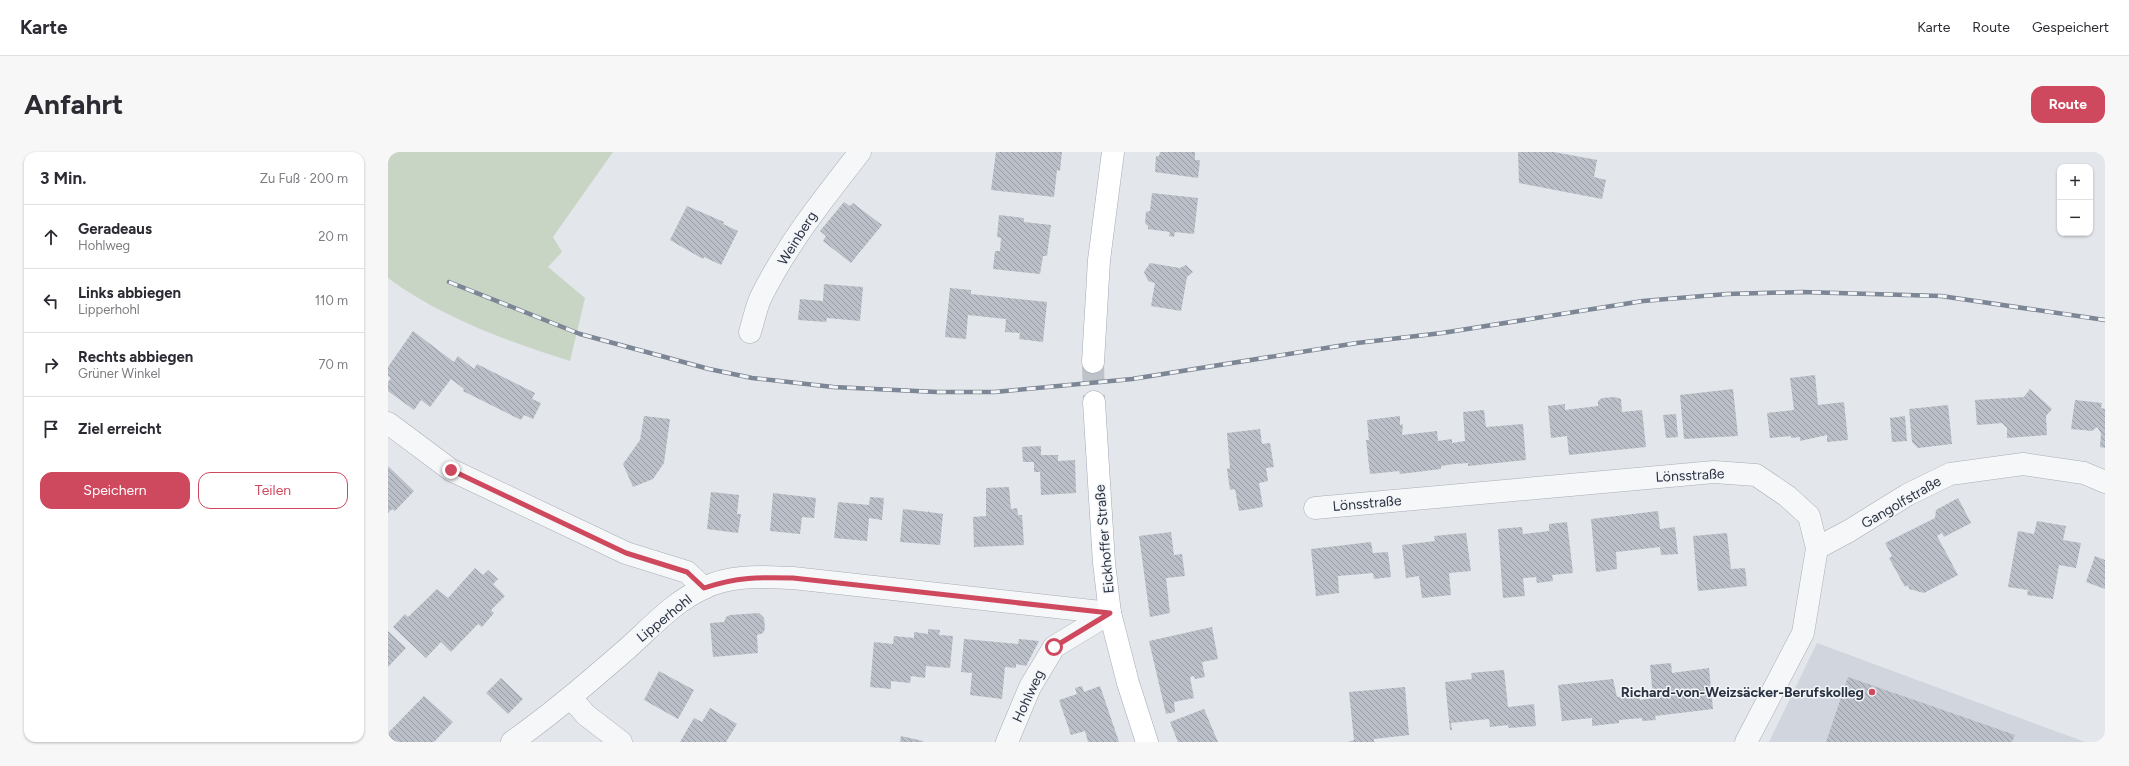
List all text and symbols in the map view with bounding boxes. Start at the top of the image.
text: Karte [20,16,67,39]
text: Karte [1917,19,1950,36]
text: Route [1972,19,2010,36]
text: Gespeichert [2032,19,2109,36]
button: Route [2031,86,2105,123]
text: Anfahrt [24,87,123,121]
map controls [2057,164,2093,236]
button: + [2057,164,2093,200]
text: 3 Min. [40,168,86,188]
text: Zu Fuß · 200 m [260,171,348,186]
button: − [2057,200,2093,236]
street label: Weinberg [774,208,821,268]
text: Geradeaus [78,220,152,238]
icon: ahead [40,226,62,248]
text: 20 m [318,229,348,244]
text: Hohlweg [78,238,130,253]
text: Links abbiegen [78,284,181,302]
icon: left [40,290,62,312]
text: 110 m [315,293,348,308]
text: Lipperhohl [78,302,140,317]
text: Rechts abbiegen [78,348,193,366]
icon: right [40,354,62,376]
text: 70 m [318,357,348,372]
text: Grüner Winkel [78,366,160,381]
icon: arrive [40,418,62,440]
text: Ziel erreicht [78,420,162,438]
route end [442,461,460,479]
street label: Lönsstraße [1655,465,1725,486]
button: Speichern [40,472,190,509]
button: Teilen [198,472,348,509]
street label: Gangolfstraße [1858,473,1945,532]
street label: Eickhoffer Straße [1091,483,1118,594]
street label: Lönsstraße [1332,492,1402,515]
street label: Lipperhohl [633,591,695,646]
route start [1045,638,1063,656]
street label: Hohlweg [1009,667,1048,725]
place label: Richard-von-Weizsäcker-Berufskolleg [1621,684,1864,701]
marker: Richard-von-Weizsäcker-Berufskolleg [1867,687,1877,697]

